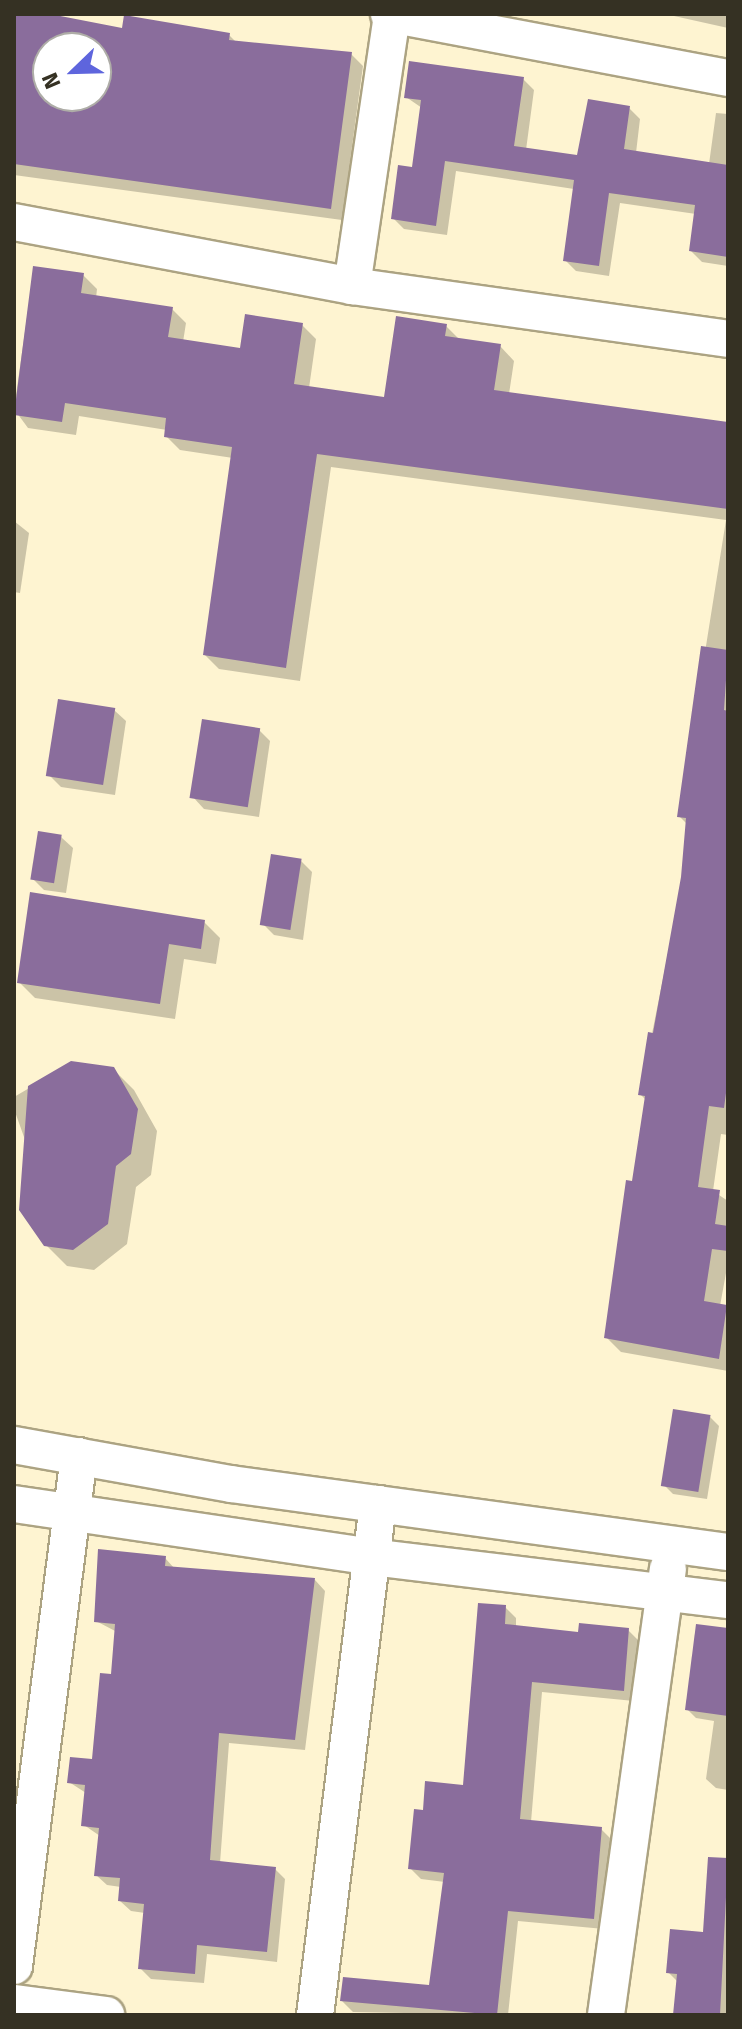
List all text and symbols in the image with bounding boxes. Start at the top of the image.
north arrow [32,32,112,112]
text: N [36,69,67,93]

